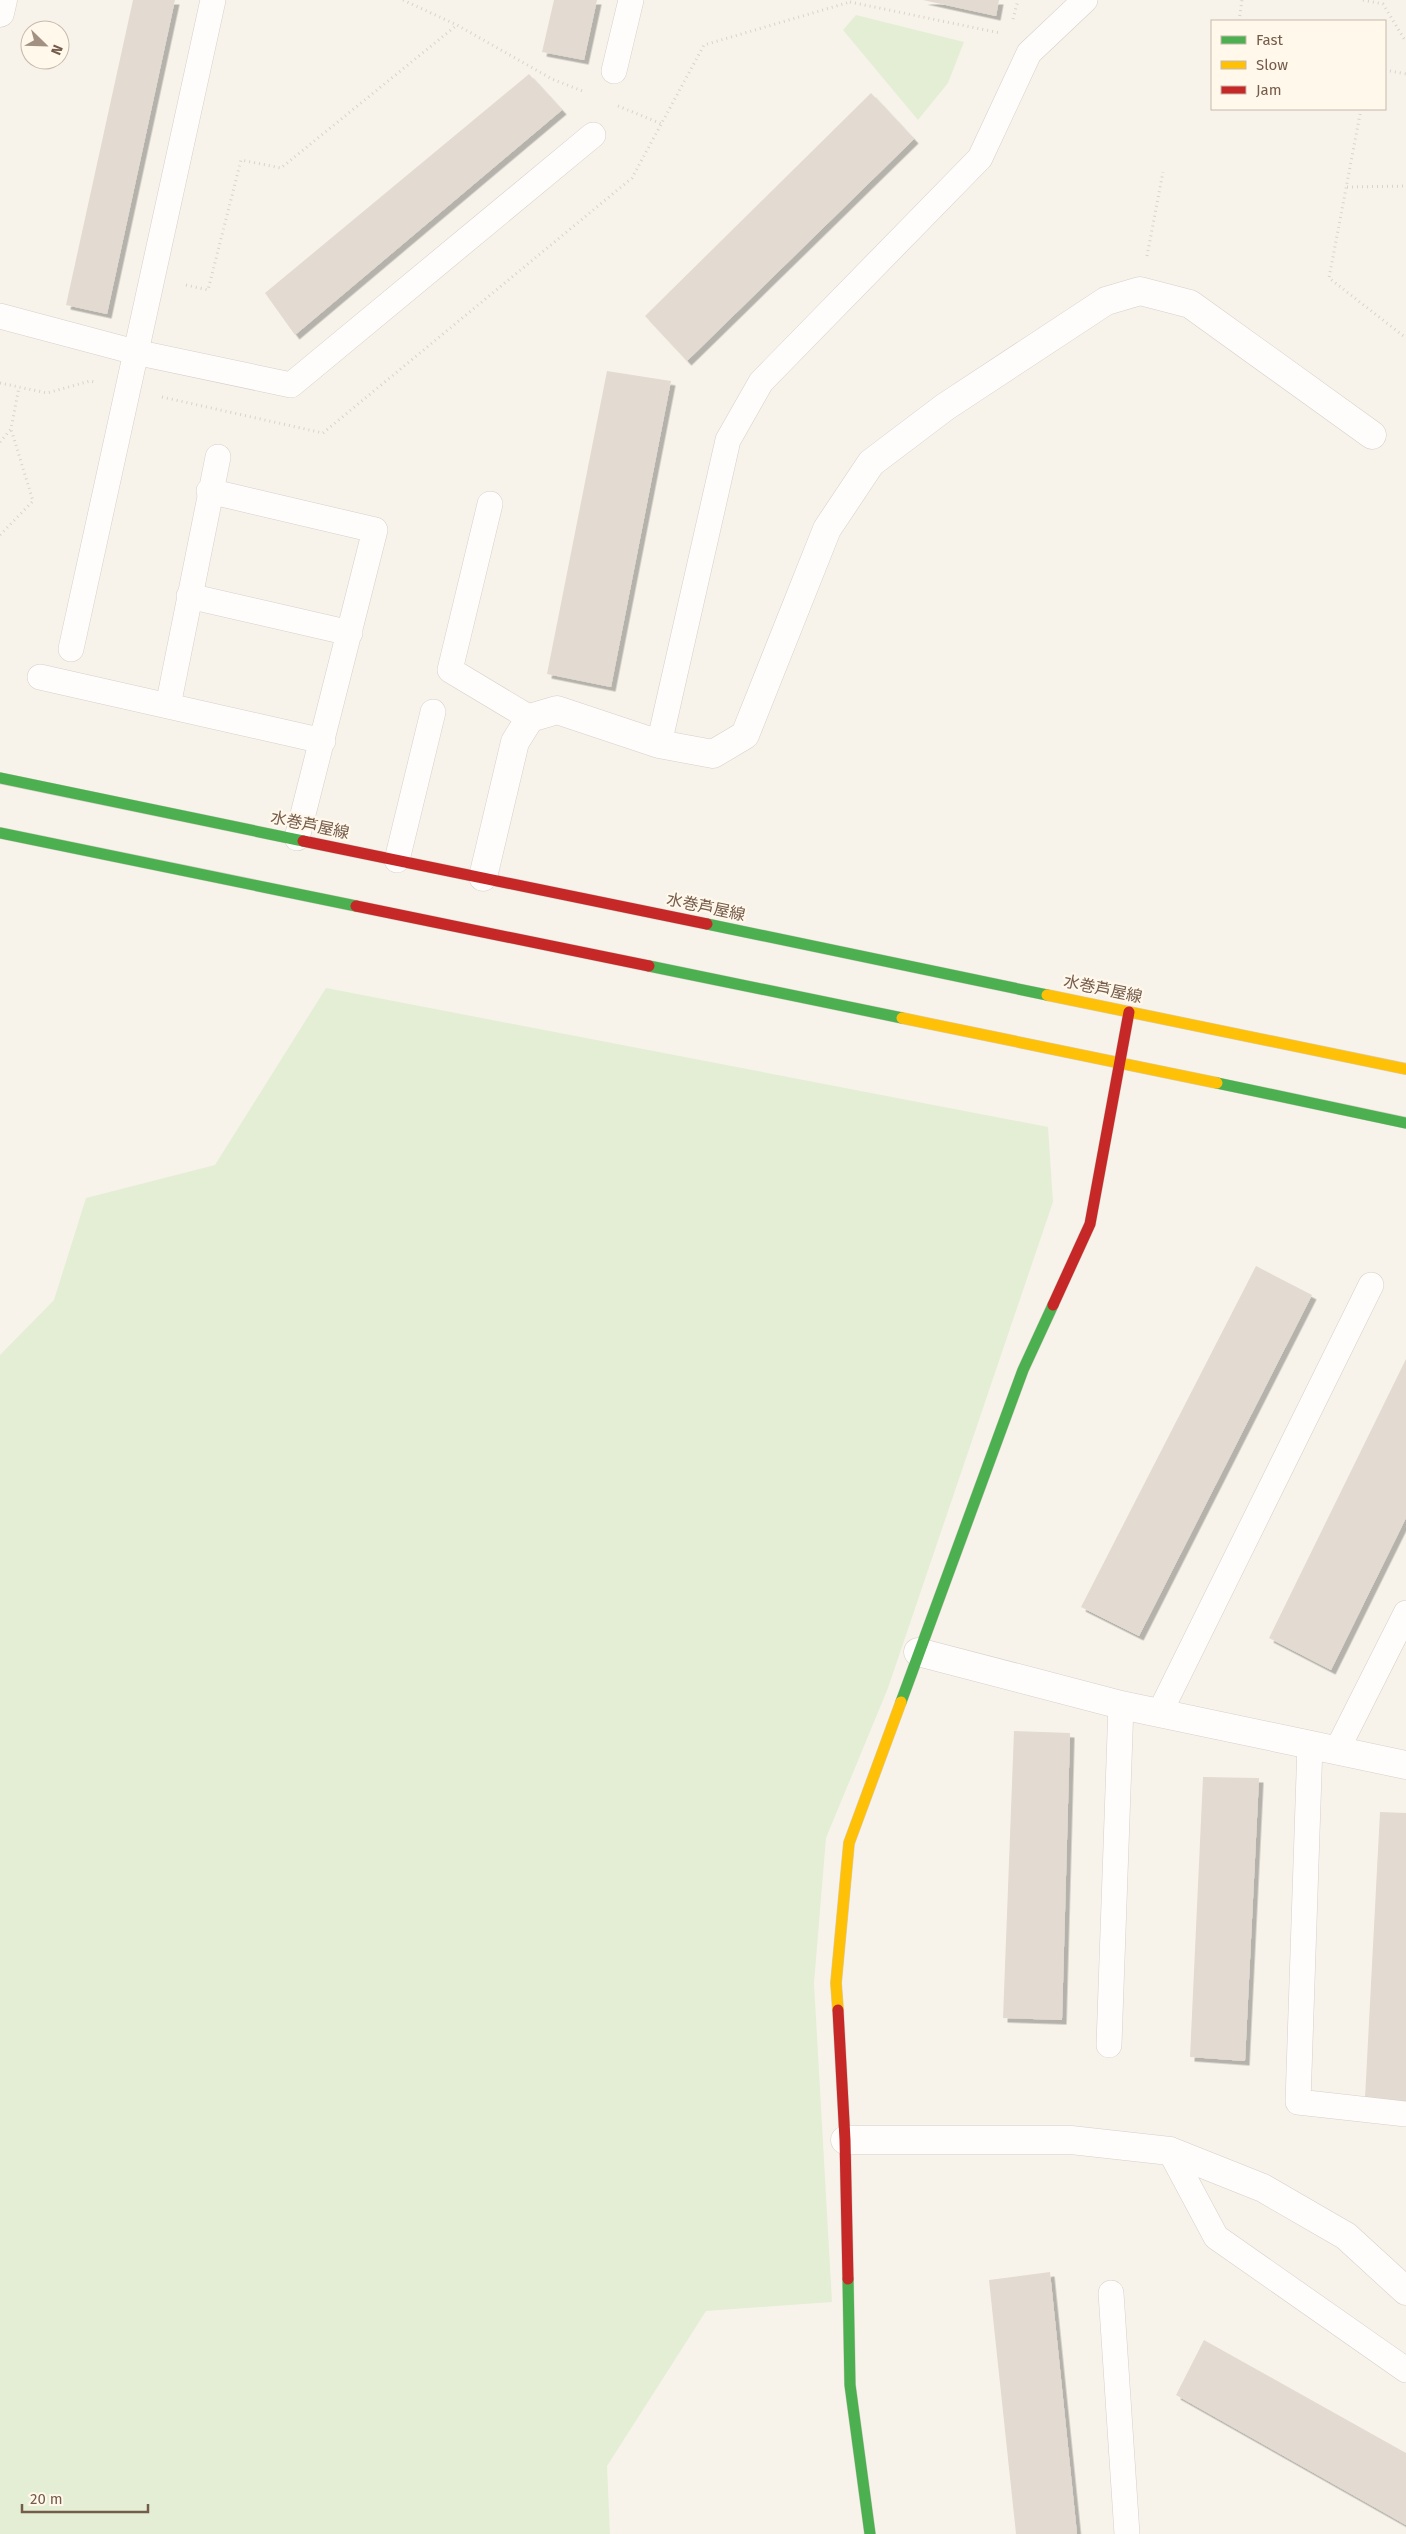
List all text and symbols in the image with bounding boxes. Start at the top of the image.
north arrow [20,20,70,70]
legend [1211,20,1386,110]
text: Fast [1256,31,1283,49]
text: N [47,42,66,57]
text: Slow [1256,56,1288,74]
text: Jam [1256,81,1282,99]
street label: 水巻芦屋線 [269,807,351,843]
street label: 水巻芦屋線 [665,889,747,925]
street label: 水巻芦屋線 [1062,971,1144,1007]
scale bar [22,2482,149,2514]
text: 20 m [30,2490,63,2508]

